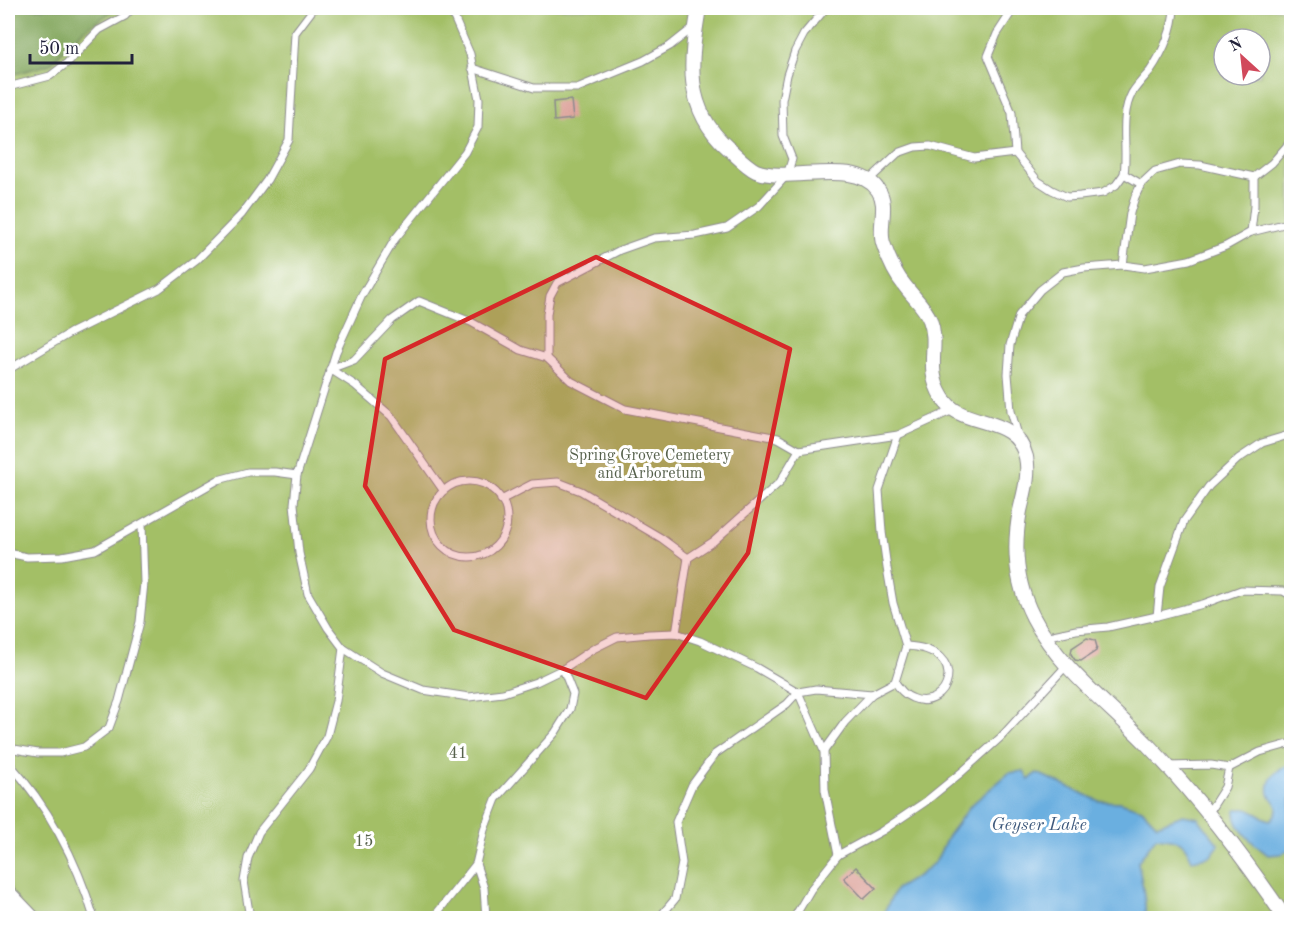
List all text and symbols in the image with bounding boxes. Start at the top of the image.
scale bar [30,27,132,65]
north arrow [1212,27,1272,87]
text: N [1227,35,1246,55]
text: 50 m [39,40,79,58]
park label: Spring Grove Cemetery and Arboretum [569,448,731,482]
park label: 41 [449,746,467,762]
water label: Geyser Lake [991,816,1087,834]
park label: 15 [355,834,373,850]

